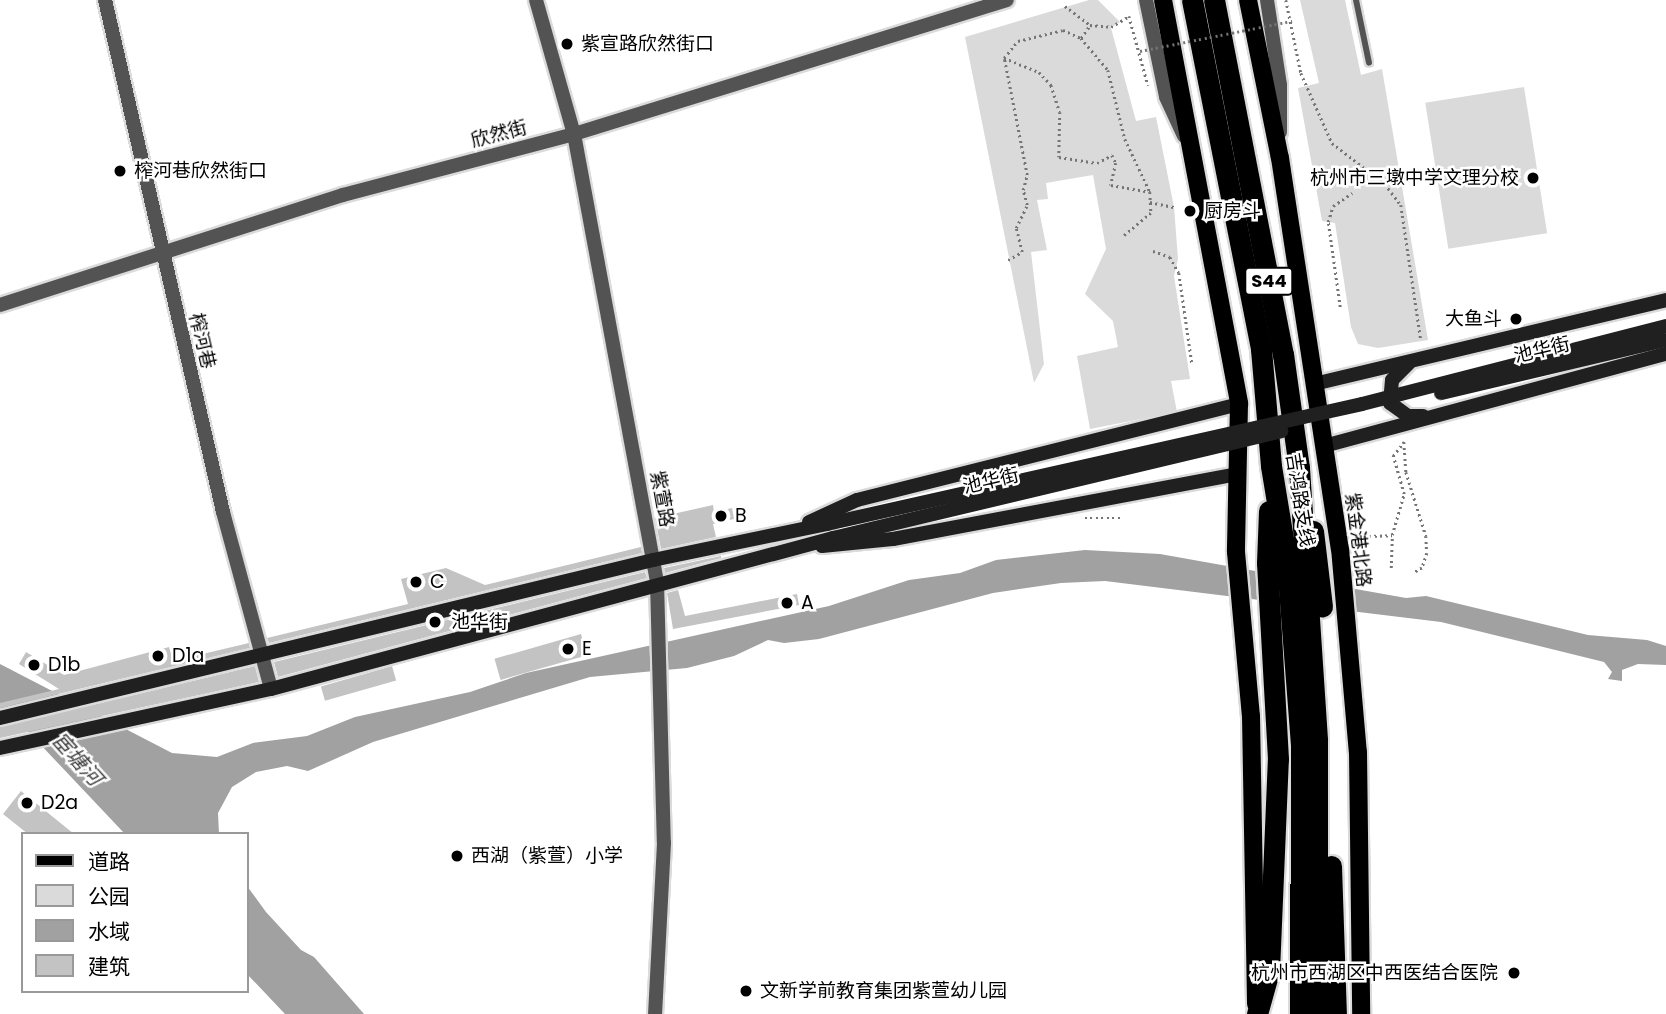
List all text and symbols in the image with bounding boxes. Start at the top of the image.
place label: 紫宣路欣然街口 [581,33,714,55]
marker: 紫宣路欣然街口 [559,36,575,52]
street label: 欣然街 [469,116,529,152]
place label: 榨河巷欣然街口 [134,160,267,182]
marker: 榨河巷欣然街口 [112,163,128,179]
place label: 杭州市三墩中学文理分校 [1310,167,1519,189]
marker: 杭州市三墩中学文理分校 [1525,170,1541,186]
place label: 厨房斗 [1204,200,1261,222]
marker: 厨房斗 [1182,203,1198,219]
road number: S44 [1243,267,1295,296]
place label: 大鱼斗 [1445,308,1502,330]
street label: 榨河巷 [184,311,220,371]
marker: 大鱼斗 [1508,311,1524,327]
street label: 池华街 [1512,332,1572,368]
street label: 吉鸿路支线 [1281,451,1319,549]
street label: 池华街 [961,463,1021,499]
street label: 紫萱路 [646,469,678,529]
street label: 紫金港北路 [1341,491,1375,589]
place label: B [735,505,747,527]
marker: B [713,508,729,524]
place label: C [430,571,445,593]
marker: C [408,574,424,590]
place label: A [801,592,814,614]
marker: A [779,595,795,611]
place label: 池华街 [451,611,508,633]
marker: 池华街 [425,612,445,632]
place label: E [582,638,592,660]
marker: E [560,641,576,657]
place label: D1a [172,645,204,667]
marker: D1a [150,648,166,664]
place label: D1b [48,654,80,676]
marker: D1b [26,657,42,673]
water label: 宦塘河 [47,727,107,791]
place label: D2a [41,792,78,814]
marker: D2a [19,795,35,811]
legend [21,832,248,993]
place label: 西湖（紫萱）小学 [471,845,623,867]
text: 道路 [88,847,130,876]
marker: 西湖（紫萱）小学 [449,848,465,864]
text: 公园 [88,882,130,911]
text: 水域 [88,917,130,946]
text: 建筑 [88,952,130,981]
place label: 杭州市西湖区中西医结合医院 [1251,962,1498,984]
marker: 杭州市西湖区中西医结合医院 [1504,963,1524,983]
place label: 文新学前教育集团紫萱幼儿园 [760,980,1007,1002]
marker: 文新学前教育集团紫萱幼儿园 [738,983,754,999]

